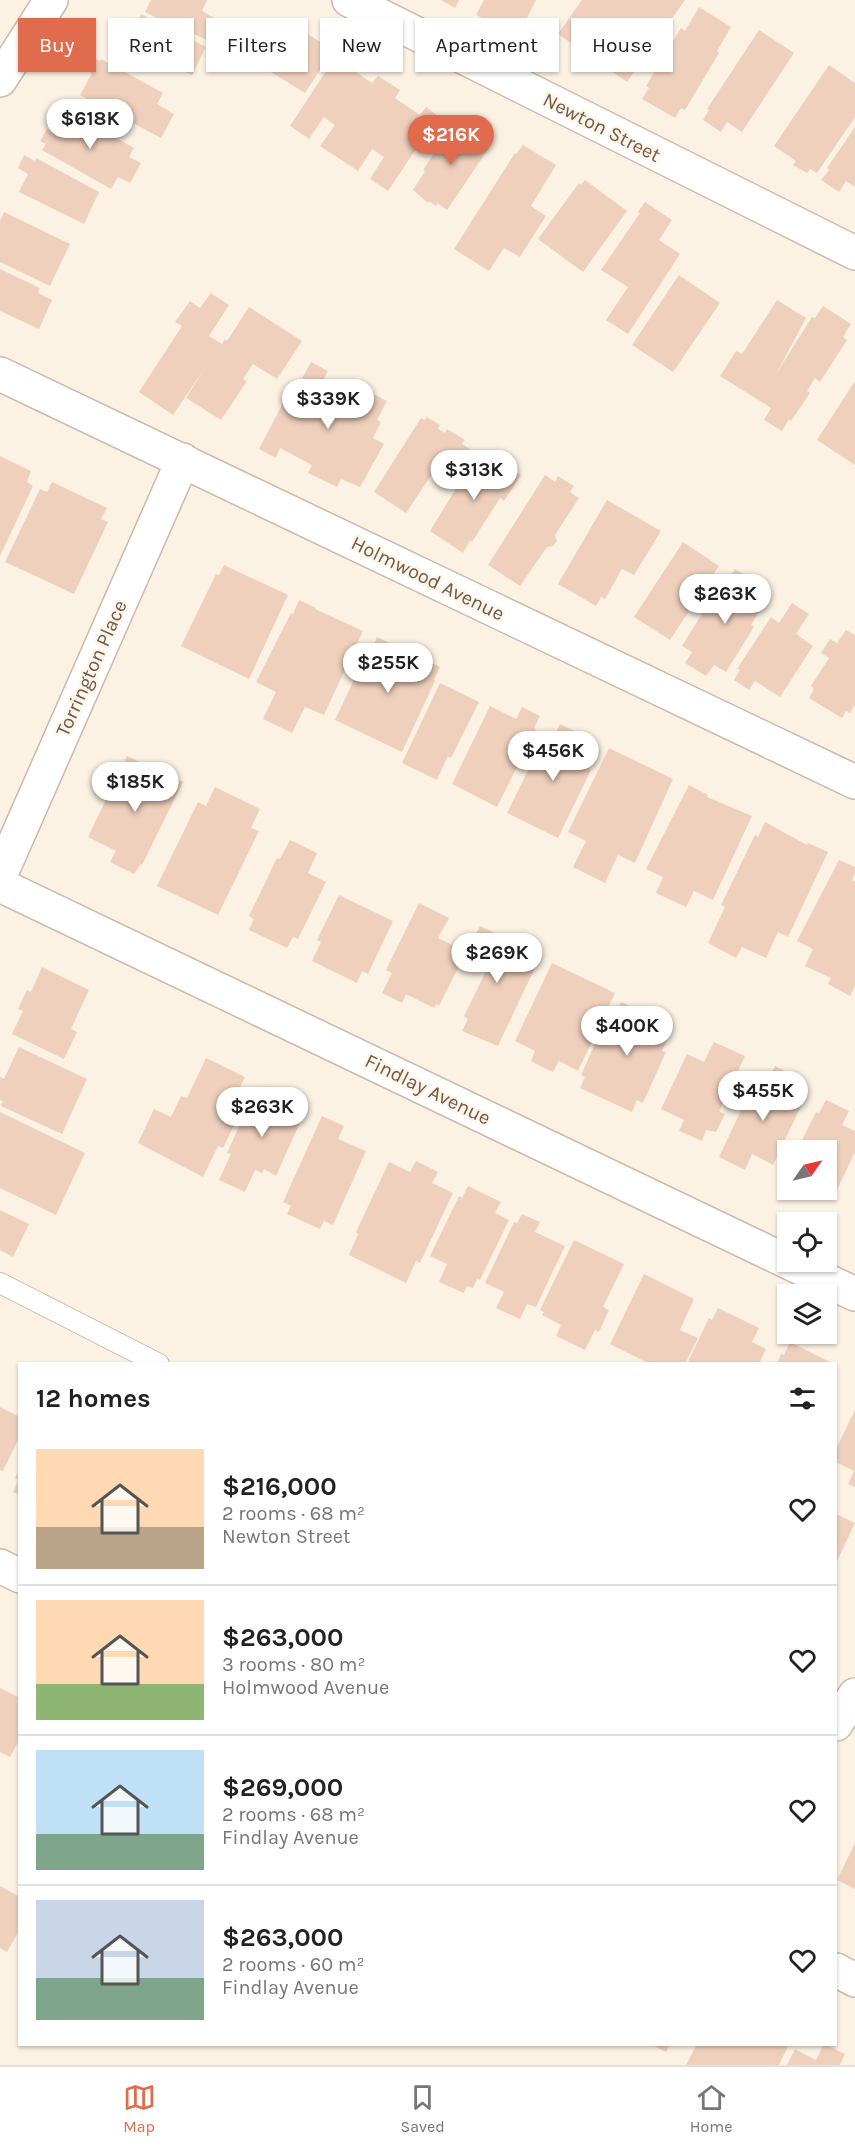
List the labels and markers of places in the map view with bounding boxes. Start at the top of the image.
pin: $618K [48,99,132,150]
pin: $216K [409,115,493,166]
pin: $339K [286,379,370,430]
pin: $313K [432,450,516,501]
pin: $263K [683,574,767,625]
pin: $255K [346,643,430,694]
pin: $456K [511,731,595,782]
pin: $185K [93,762,177,813]
pin: $269K [455,933,539,984]
pin: $400K [585,1006,669,1057]
pin: $455K [721,1071,805,1122]
pin: $263K [220,1087,304,1138]

